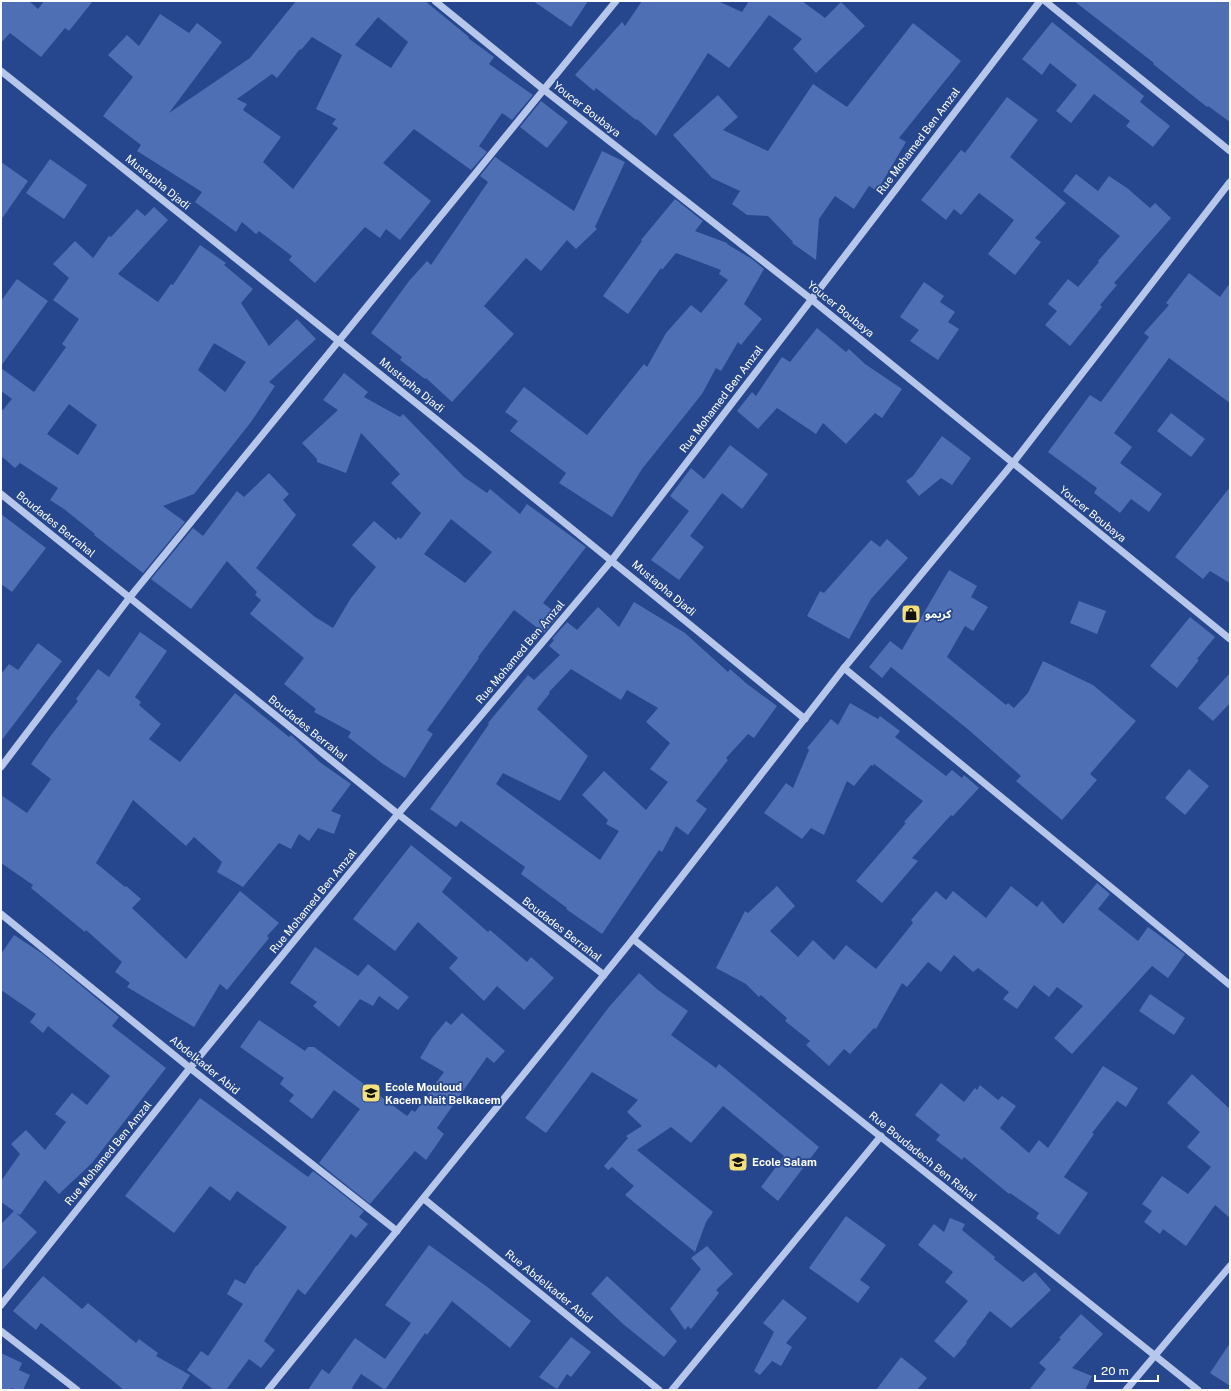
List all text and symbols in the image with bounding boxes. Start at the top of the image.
street label: Youcer Boubaya [551,79,623,139]
street label: Rue Mohamed Ben Amzal [874,85,962,197]
street label: Mustapha Djadi [123,152,193,212]
street label: Youcer Boubaya [805,279,877,339]
street label: Rue Mohamed Ben Amzal [677,343,765,455]
street label: Mustapha Djadi [377,355,447,415]
street label: Youcer Boubaya [1057,484,1129,544]
street label: Boudades Berrahal [14,489,98,559]
street label: Mustapha Djadi [630,558,698,618]
street label: Rue Mohamed Ben Amzal [473,598,567,706]
shop icon: كريمو [900,603,922,625]
place label: كريمو [925,608,952,621]
street label: Boudades Berrahal [266,693,350,763]
street label: Rue Mohamed Ben Amzal [267,846,359,956]
street label: Boudades Berrahal [520,894,604,964]
street label: Abdelkader Abid [168,1033,242,1097]
place label: Ecole Mouloud Kacem Nait Belkacem [385,1081,501,1106]
school or university icon: Ecole Mouloud Kacem Nait Belkacem [360,1082,382,1104]
street label: Rue Mohamed Ben Amzal [62,1098,154,1208]
street label: Rue Boudadech Ben Rahal [867,1109,979,1203]
school or university icon: Ecole Salam [727,1151,749,1173]
place label: Ecole Salam [752,1156,817,1168]
street label: Rue Abdelkader Abid [503,1247,595,1325]
scale bar [1095,1357,1158,1383]
text: 20 m [1101,1364,1129,1378]

